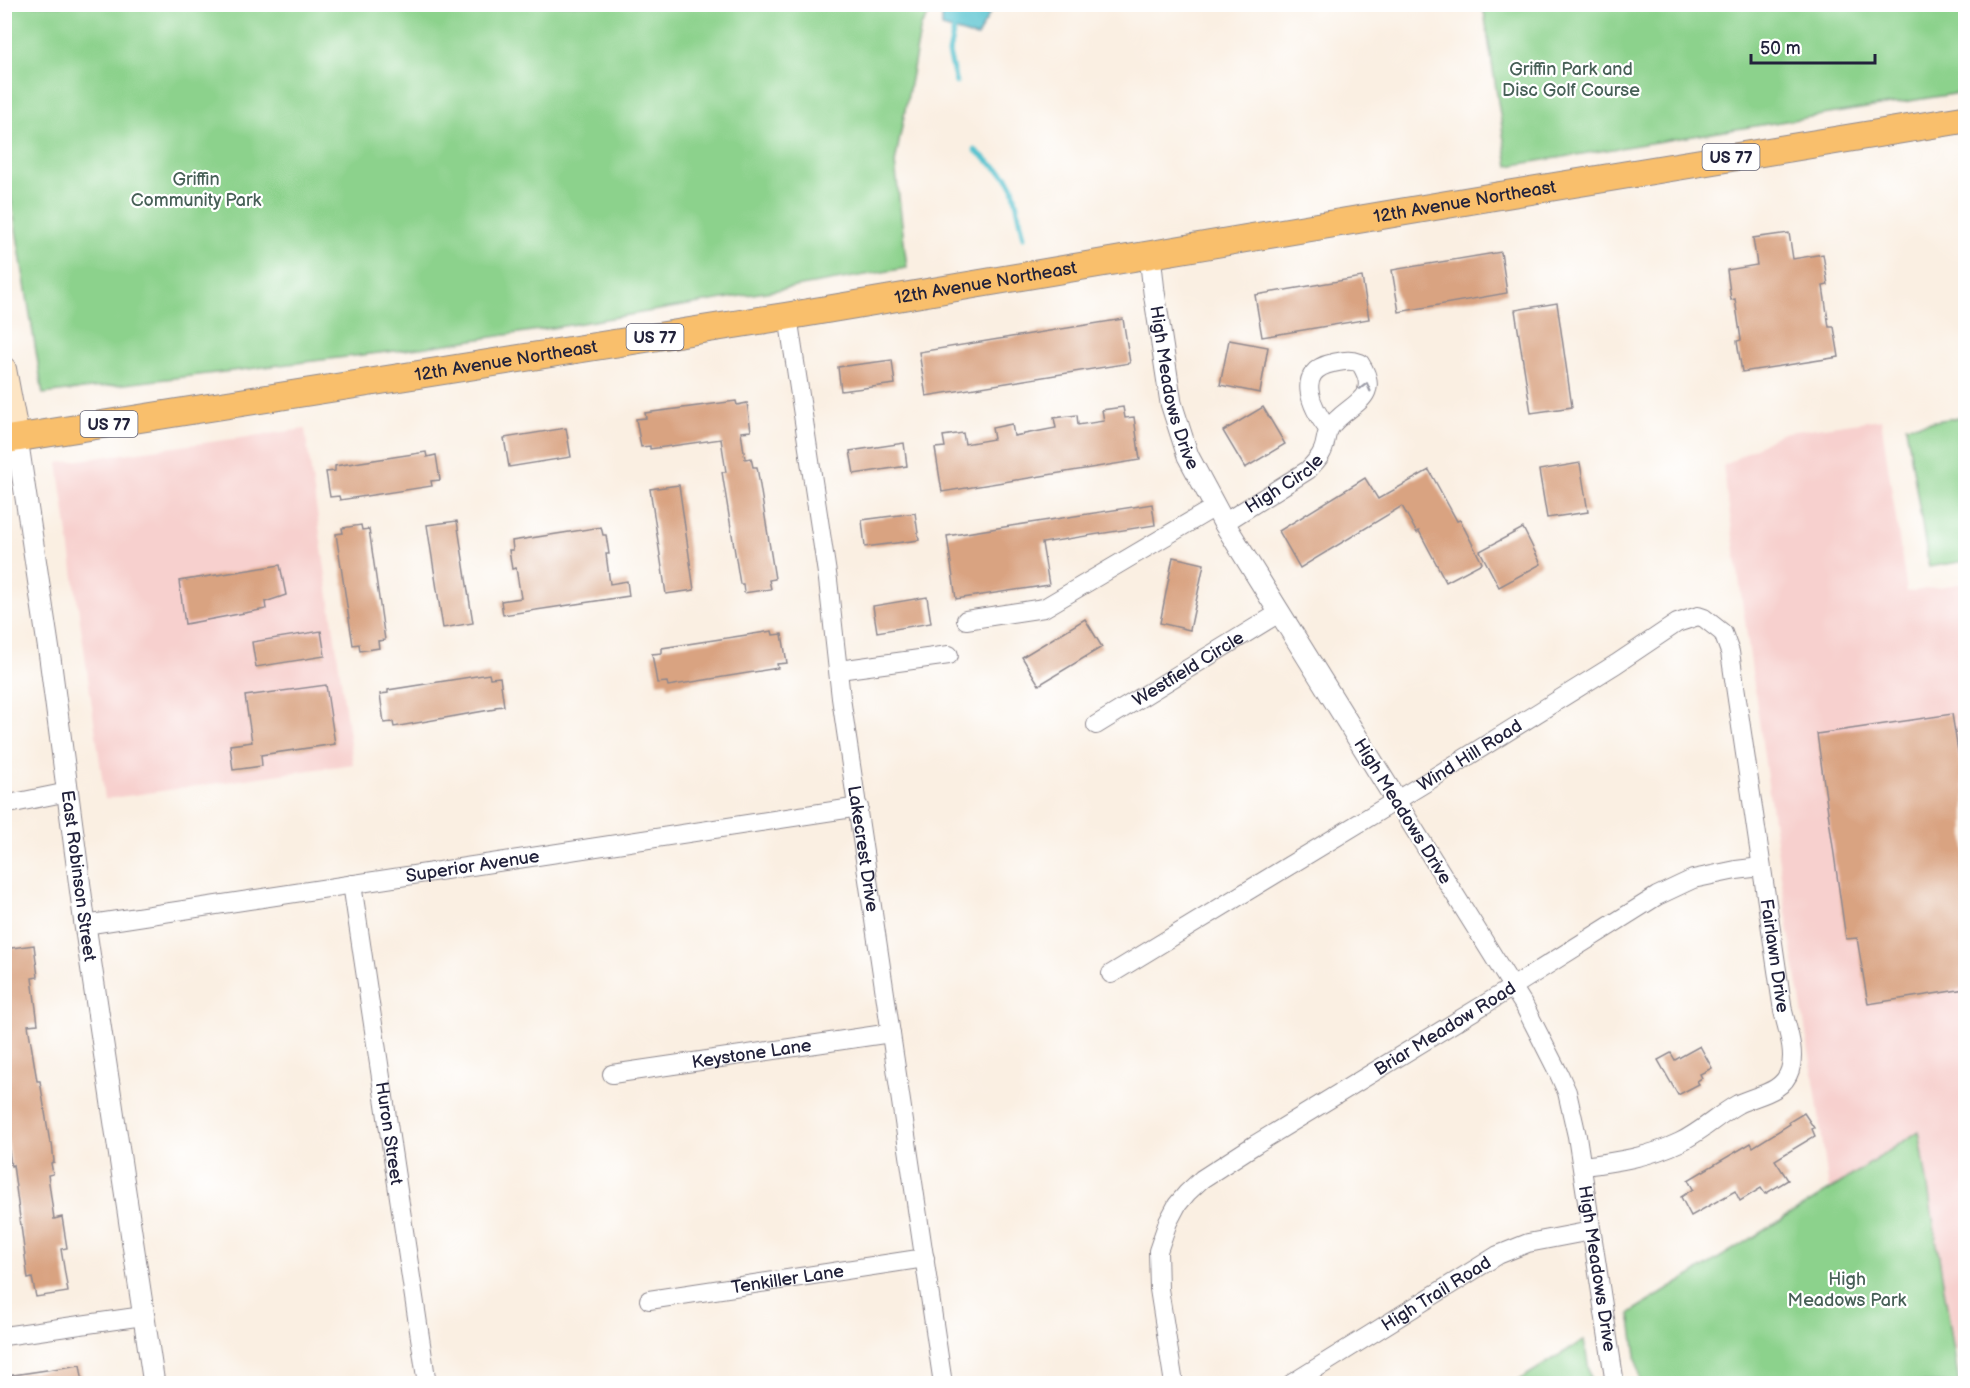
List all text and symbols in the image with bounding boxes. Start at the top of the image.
scale bar [1751,27,1876,65]
text: 50 m [1760,38,1801,59]
park label: Griffin Park and Disc Golf Course [1502,59,1640,101]
road number: US 77 [1702,144,1760,170]
park label: Griffin Community Park [131,169,261,211]
street label: 12th Avenue Northeast [1372,176,1558,228]
street label: 12th Avenue Northeast [893,257,1079,309]
street label: High Meadows Drive [1145,304,1203,474]
road number: US 77 [626,324,684,350]
street label: 12th Avenue Northeast [413,336,599,386]
one-way arrow [1358,382,1371,392]
road number: US 77 [80,411,138,437]
street label: High Circle [1242,450,1328,518]
street label: Westfield Circle [1129,627,1248,711]
street label: Wind Hill Road [1414,715,1526,796]
street label: High Meadows Drive [1349,735,1456,888]
street label: Lakecrest Drive [843,784,883,914]
street label: East Robinson Street [56,789,100,963]
street label: Superior Avenue [404,846,541,887]
street label: Fairlawn Drive [1756,898,1793,1014]
street label: Briar Meadow Road [1371,978,1520,1080]
street label: Keystone Lane [690,1035,813,1073]
street label: Huron Street [371,1080,407,1187]
street label: High Meadows Drive [1574,1184,1620,1353]
street label: High Trail Road [1378,1252,1495,1336]
street label: Tenkiller Lane [730,1260,846,1298]
park label: High Meadows Park [1788,1269,1907,1311]

